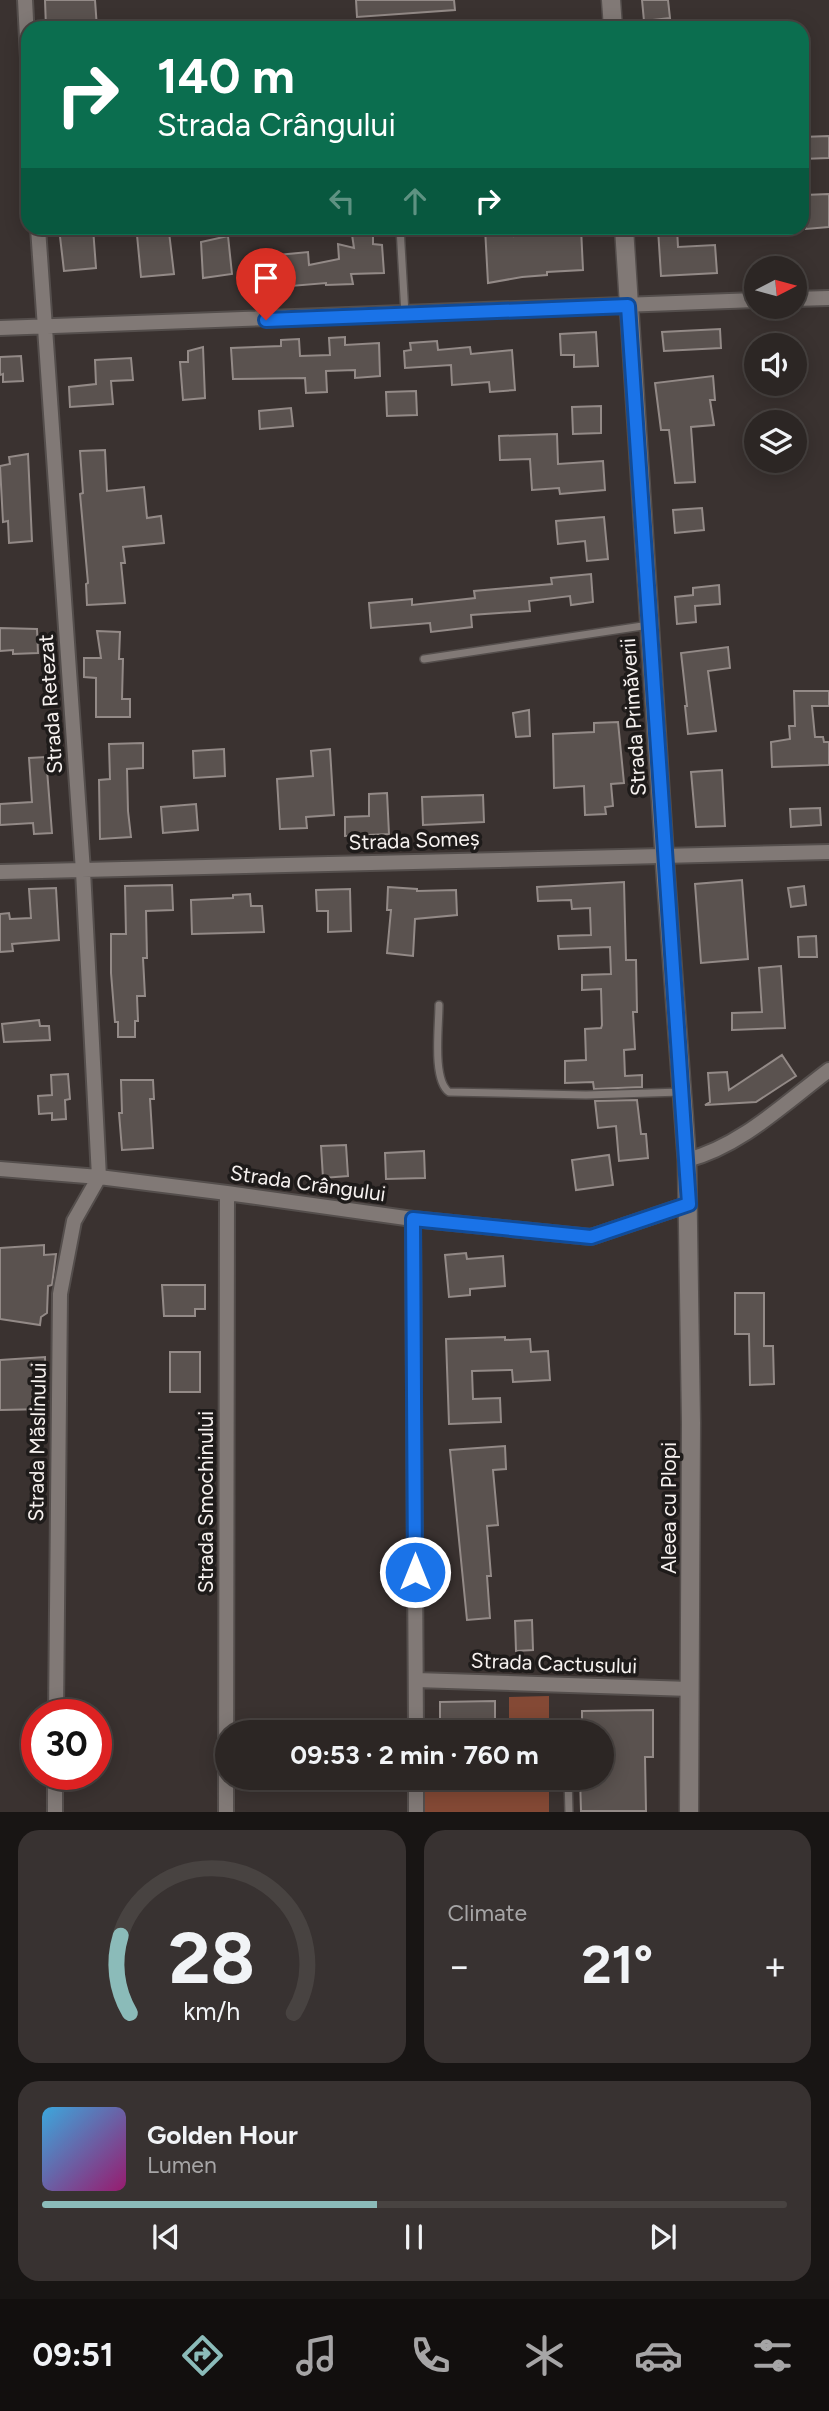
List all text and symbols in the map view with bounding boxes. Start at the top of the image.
text: 140 m [157,46,295,105]
icon: right [42,49,133,140]
text: Strada Crângului [157,106,396,144]
icon: left [323,182,361,220]
icon: ahead [396,182,434,220]
icon: right [469,182,507,220]
pin [236,248,296,320]
north arrow [744,256,807,318]
map controls [744,256,807,473]
icon: arrive [247,259,285,297]
button: sound [744,333,807,396]
button: layers [744,410,807,473]
street label: Strada Retezat [33,633,67,775]
street label: Strada Primăverii [615,637,651,797]
street label: Strada Someș [348,825,480,855]
street label: Strada Crângului [229,1160,387,1206]
street label: Strada Măslinului [23,1362,51,1522]
street label: Strada Smochinului [193,1411,218,1593]
street label: Aleea cu Plopi [656,1442,681,1574]
position arrow [378,1535,452,1609]
street label: Strada Cactusului [470,1648,638,1678]
speed limit sign: 30 [21,1699,112,1790]
text: 09:53 · 2 min · 760 m [290,1739,539,1771]
text: Climate [448,1899,527,1927]
text: 28 [168,1914,255,2001]
text: 21° [581,1934,653,1996]
text: − [448,1943,471,1989]
text: + [763,1943,787,1989]
text: km/h [183,1995,240,2025]
text: Golden Hour [147,2119,298,2151]
text: Lumen [147,2151,217,2179]
icon: previous [147,2218,185,2256]
icon: pause [395,2218,433,2256]
icon: next [644,2218,682,2256]
icon: directions [178,2331,227,2380]
icon: music [292,2331,341,2380]
icon: phone [406,2331,455,2380]
icon: climate [520,2331,569,2380]
icon: car [634,2331,683,2380]
icon: filters [748,2331,797,2380]
text: 09:51 [32,2336,113,2374]

